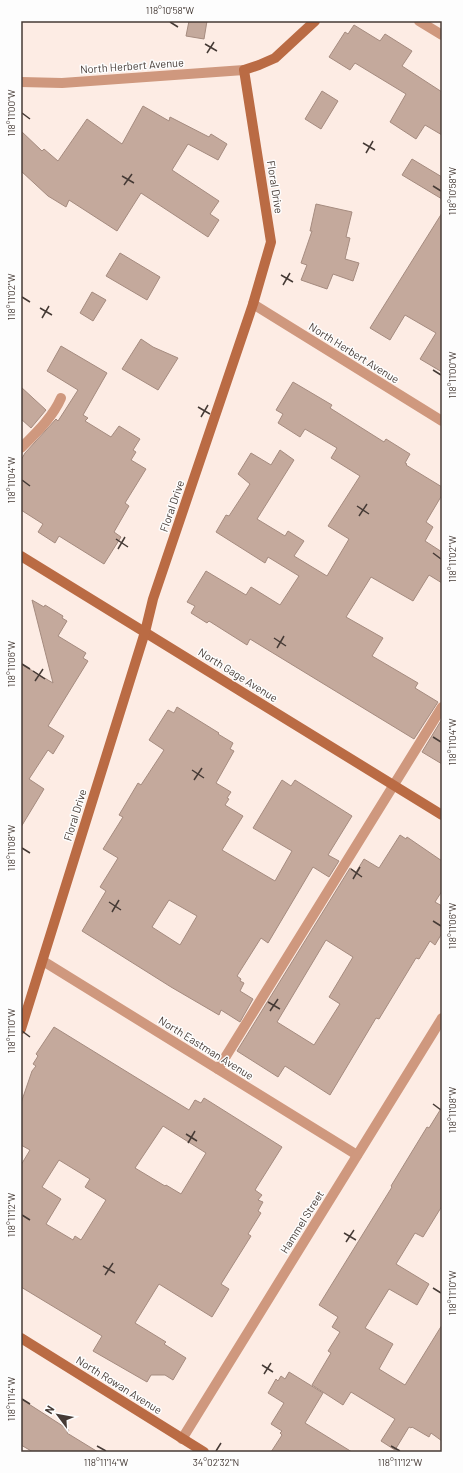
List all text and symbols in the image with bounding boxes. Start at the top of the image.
text: 118°10'58"W [146,4,194,16]
street label: North Herbert Avenue [80,55,184,76]
text: 118°11'00"W [5,89,17,137]
street label: Floral Drive [265,159,286,215]
text: 118°10'58"W [446,167,458,215]
text: 118°11'02"W [5,273,17,320]
street label: North Herbert Avenue [307,320,402,386]
text: 118°11'00"W [446,351,458,399]
text: 118°11'04"W [5,456,17,503]
street label: Floral Drive [157,478,186,533]
text: 118°11'02"W [446,535,458,582]
text: 118°11'06"W [5,640,17,687]
street label: North Gage Avenue [196,645,280,704]
text: 118°11'04"W [446,718,458,765]
street label: Floral Drive [60,787,89,842]
text: 118°11'08"W [5,824,17,871]
text: 118°11'06"W [446,902,458,949]
text: 118°11'10"W [5,1008,17,1053]
street label: North Eastman Avenue [157,1013,256,1082]
text: 118°11'08"W [446,1086,458,1133]
street label: Hammel Street [277,1188,326,1256]
text: 118°11'12"W [5,1192,17,1237]
text: 118°11'10"W [446,1270,458,1315]
street label: North Rowan Avenue [74,1353,165,1416]
text: 118°11'14"W [5,1376,17,1421]
north arrow [38,1395,78,1435]
text: N [42,1403,57,1416]
text: 118°11'14"W [84,1456,129,1468]
text: 34°02'32"N [193,1456,239,1468]
text: 118°11'12"W [378,1456,423,1468]

